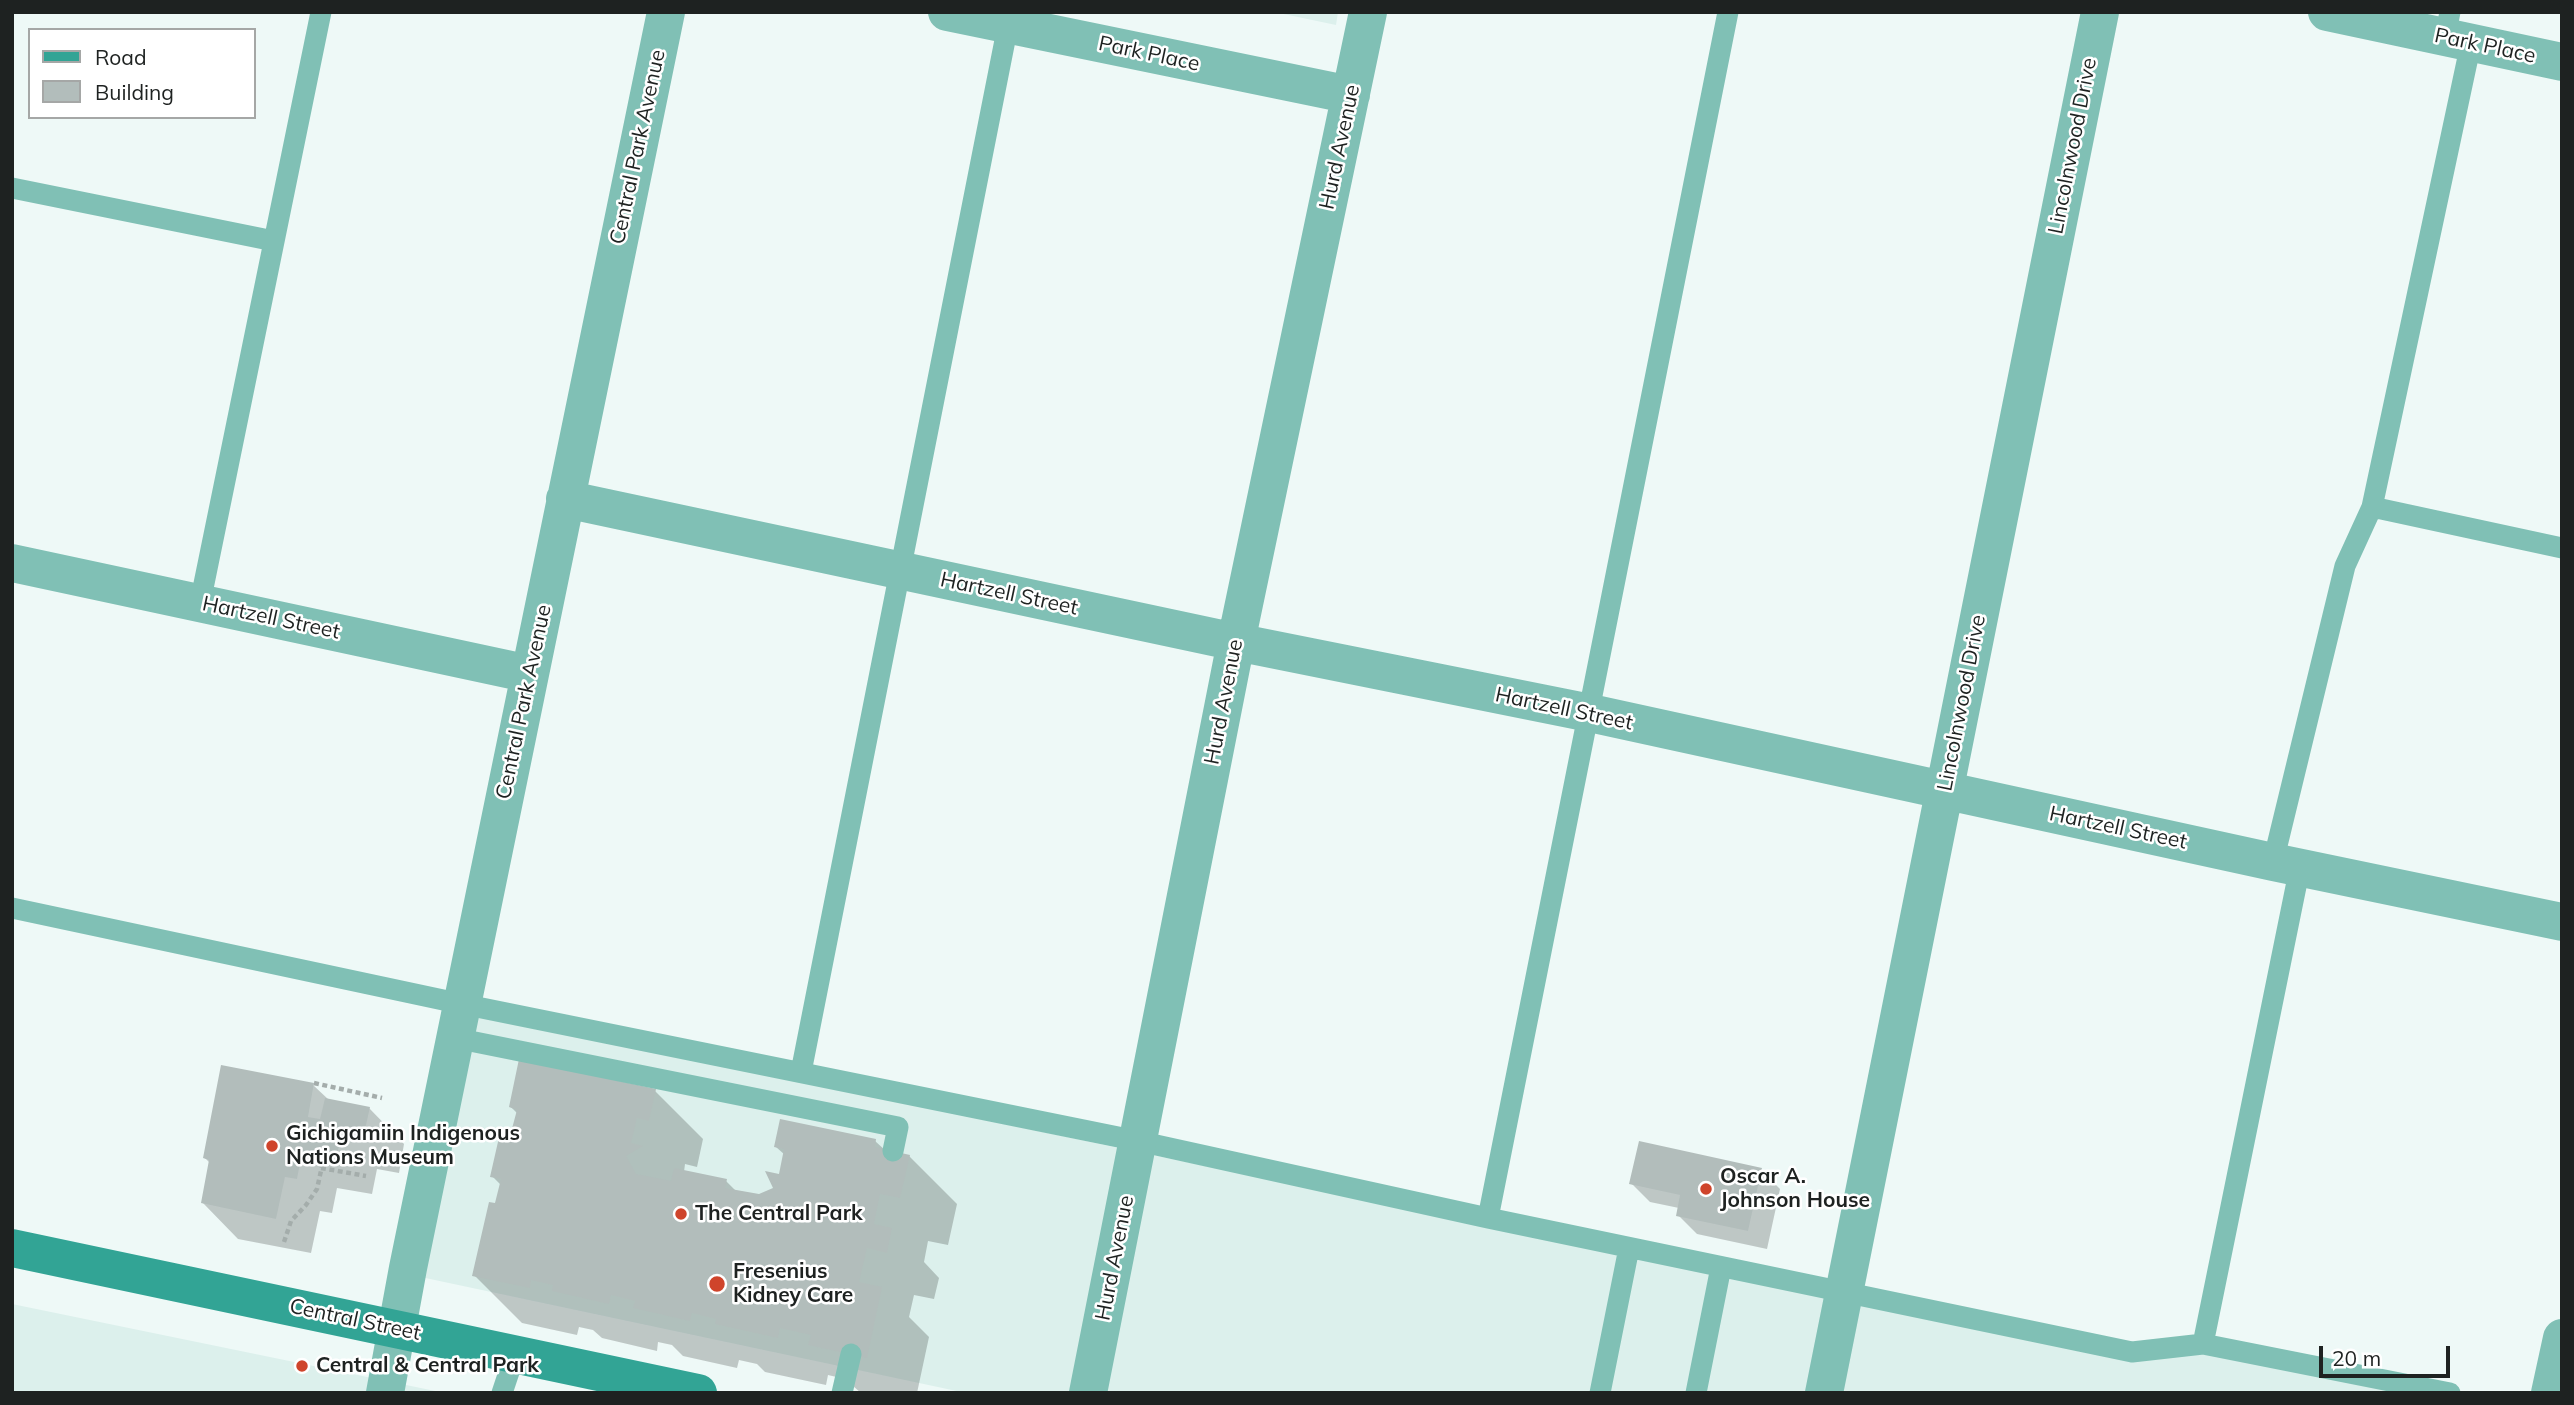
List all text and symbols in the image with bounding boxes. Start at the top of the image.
street label: Park Place [2432,23,2538,69]
legend [28,28,256,119]
street label: Park Place [1096,31,1202,77]
text: Road [95,44,146,70]
street label: Central Park Avenue [605,47,671,247]
street label: Lincolnwood Drive [2044,56,2102,236]
text: Building [95,79,174,105]
street label: Hurd Avenue [1314,82,1366,212]
street label: Hartzell Street [938,567,1080,621]
street label: Hartzell Street [200,591,342,645]
street label: Central Park Avenue [491,602,557,802]
street label: Lincolnwood Drive [1933,613,1991,793]
street label: Hurd Avenue [1200,637,1248,767]
street label: Hartzell Street [1493,682,1635,736]
street label: Hartzell Street [2047,801,2189,855]
place label: Gichigamiin Indigenous Nations Museum [286,1121,520,1171]
marker: Gichigamiin Indigenous Nations Museum [264,1138,280,1154]
place label: Oscar A. Johnson House [1720,1164,1870,1214]
marker: Oscar A. Johnson House [1698,1181,1714,1197]
street label: Hurd Avenue [1091,1193,1139,1323]
place label: The Central Park [695,1201,862,1227]
marker: The Central Park [673,1206,689,1222]
place label: Fresenius Kidney Care [733,1259,853,1309]
marker: Fresenius Kidney Care [707,1274,727,1294]
street label: Central Street [287,1294,423,1346]
scale bar [2322,1332,2453,1376]
text: 20 m [2332,1345,2381,1371]
place label: Central & Central Park [316,1353,539,1379]
marker: Central & Central Park [294,1358,310,1374]

